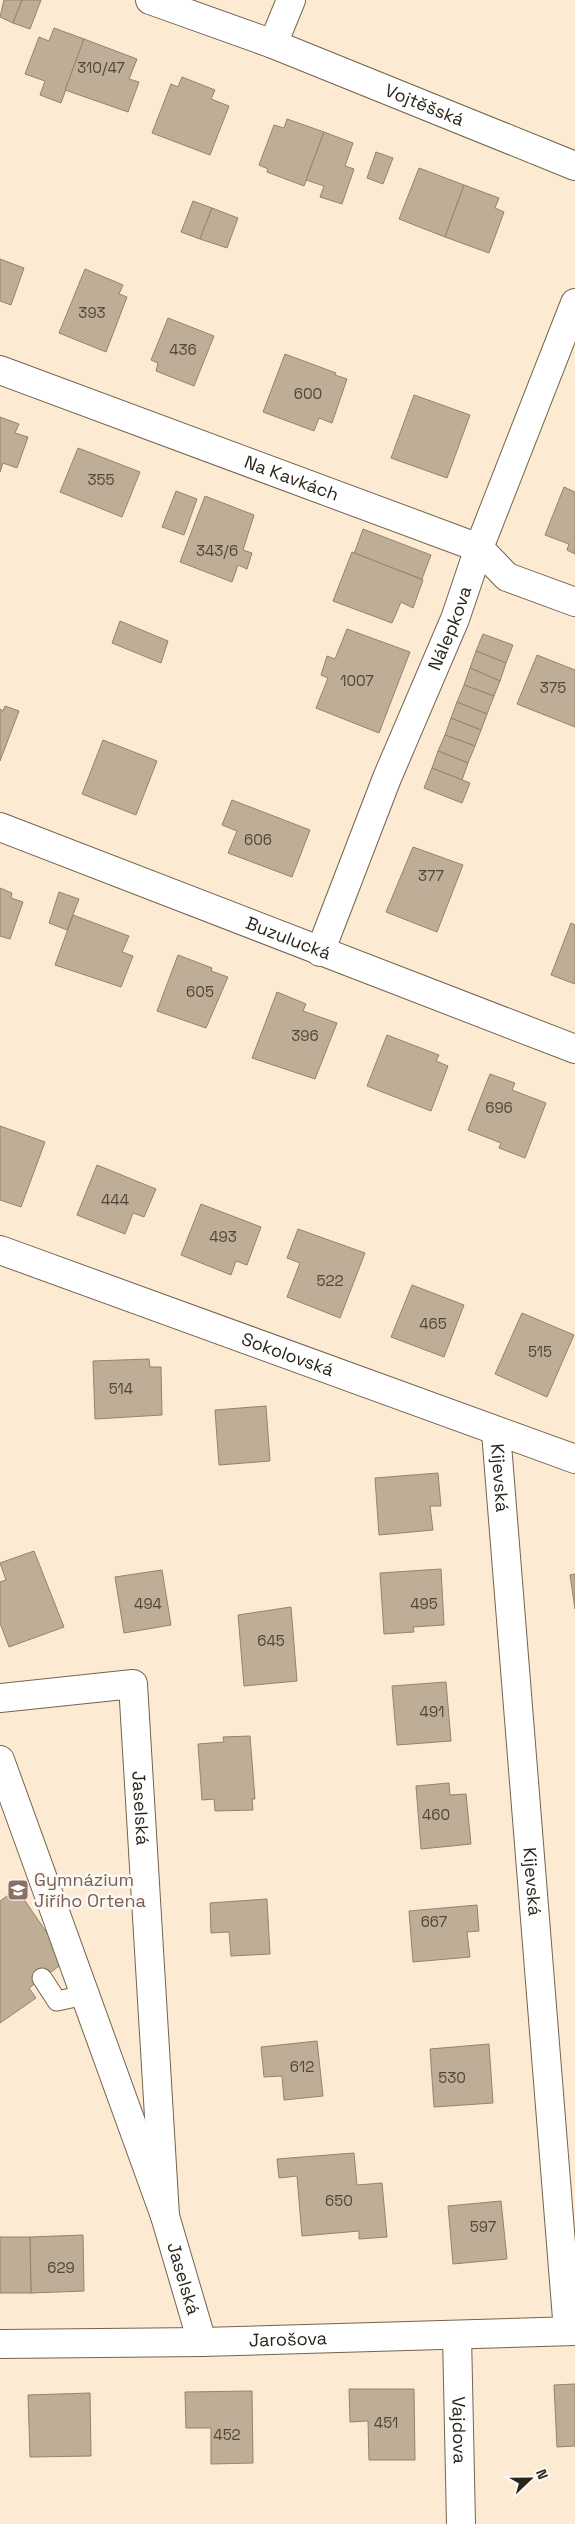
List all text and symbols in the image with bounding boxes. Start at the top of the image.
house number: 310/47 [77,58,125,77]
street label: Vojtěšská [382,78,468,131]
house number: 393 [78,303,106,322]
house number: 436 [169,340,197,359]
house number: 600 [294,384,322,403]
street label: Na Kavkách [241,450,342,506]
house number: 355 [87,470,115,489]
house number: 343/6 [196,541,238,560]
street label: Nálepkova [422,583,476,674]
house number: 1007 [340,671,374,690]
house number: 375 [540,678,566,697]
house number: 606 [244,830,272,849]
house number: 377 [418,866,444,885]
street label: Buzulucká [243,911,334,965]
house number: 605 [186,982,214,1001]
house number: 396 [291,1026,319,1045]
house number: 696 [485,1098,513,1117]
house number: 444 [101,1190,129,1209]
house number: 493 [209,1227,237,1246]
house number: 522 [317,1271,343,1290]
house number: 465 [419,1314,447,1333]
street label: Sokolovská [238,1327,337,1381]
house number: 515 [528,1342,552,1361]
house number: 514 [109,1379,133,1398]
street label: Kijevská [486,1443,514,1513]
house number: 494 [134,1594,162,1613]
house number: 495 [410,1594,438,1613]
house number: 645 [257,1631,285,1650]
house number: 491 [420,1702,444,1721]
street label: Jaselská [127,1770,155,1846]
house number: 460 [422,1805,450,1824]
street label: Kijevská [518,1846,547,1917]
place label: Gymnázium Jiřího Ortena [34,1868,146,1912]
school or university icon: Gymnázium Jiřího Ortena [6,1878,30,1902]
house number: 667 [421,1912,447,1931]
house number: 612 [290,2057,314,2076]
house number: 530 [438,2068,466,2087]
house number: 650 [325,2191,353,2210]
house number: 597 [470,2217,496,2236]
street label: Jaselská [162,2239,205,2317]
house number: 629 [47,2258,75,2277]
street label: Jarošova [248,2326,327,2352]
street label: Vajdova [447,2396,472,2464]
house number: 451 [374,2413,398,2432]
house number: 452 [213,2425,241,2444]
north arrow [505,2454,555,2504]
text: N [532,2466,552,2482]

